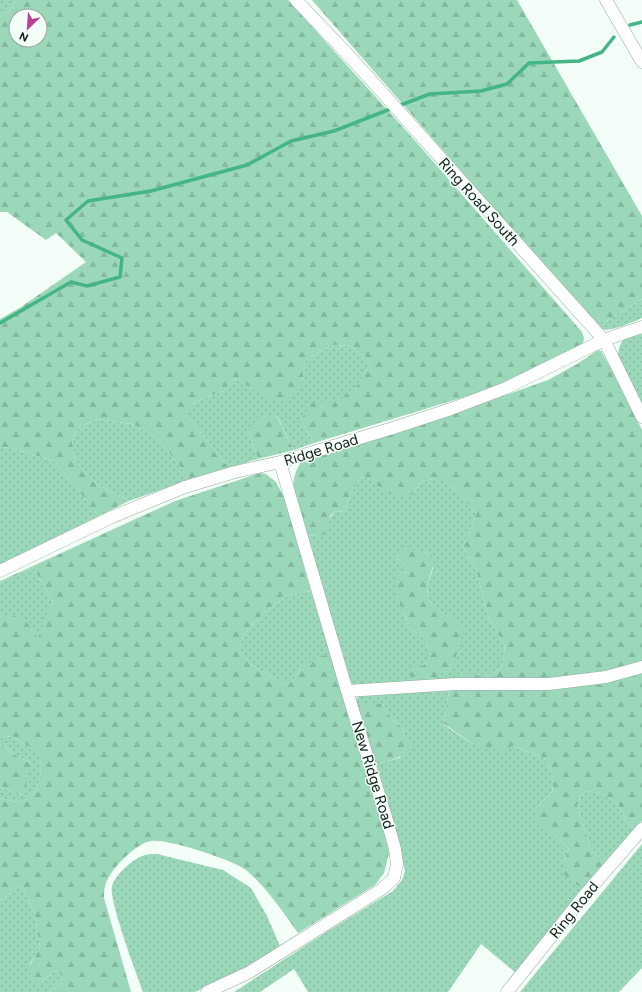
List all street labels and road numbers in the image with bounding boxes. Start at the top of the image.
street label: Ring Road South [435,154,523,250]
street label: Ridge Road [282,430,360,470]
street label: New Ridge Road [348,719,398,831]
street label: Ring Road [546,878,602,942]

